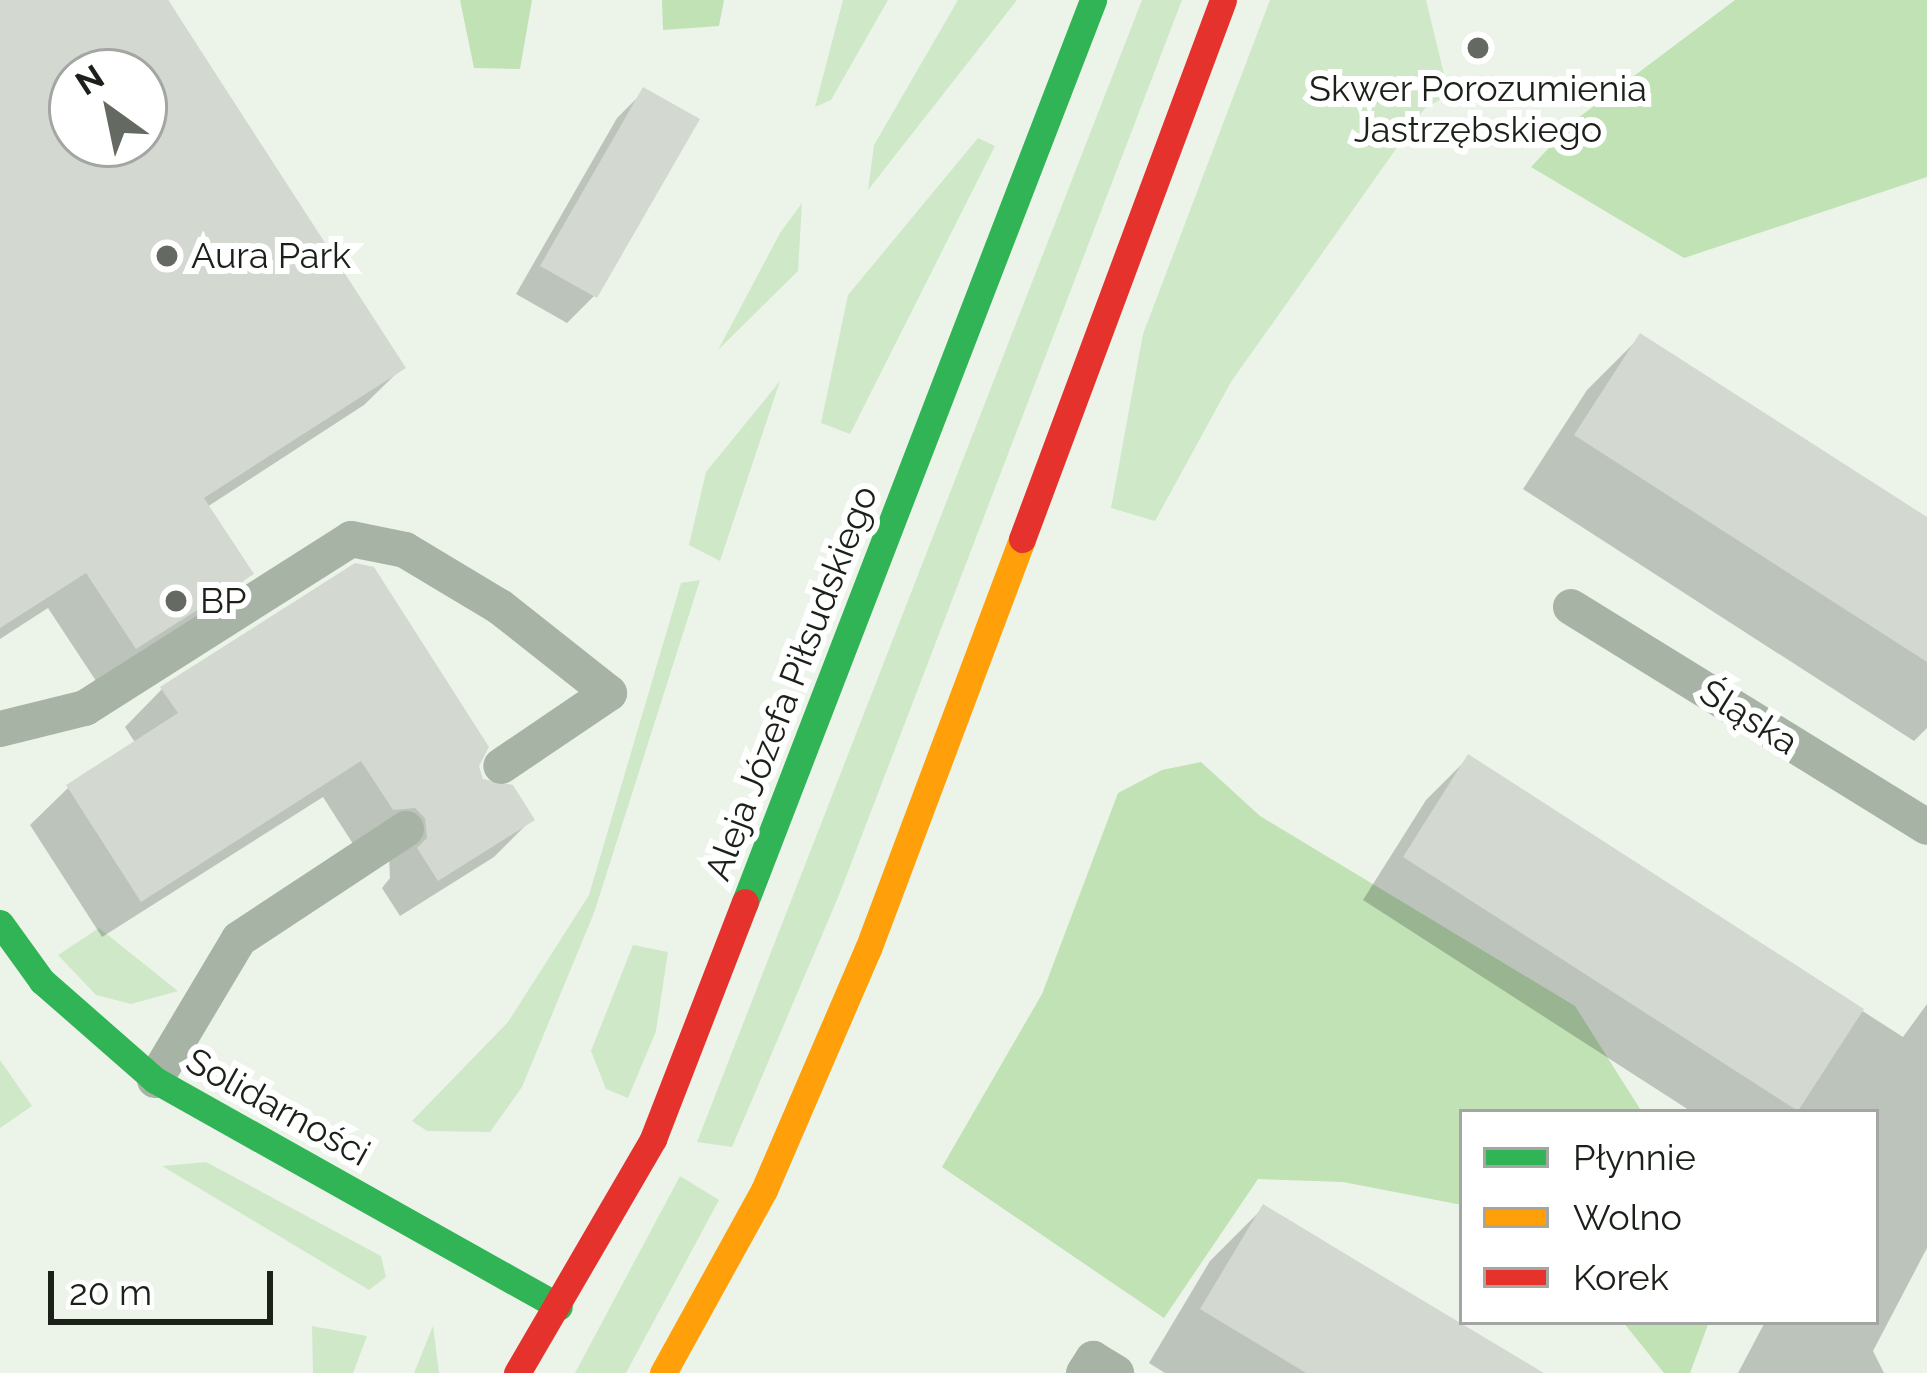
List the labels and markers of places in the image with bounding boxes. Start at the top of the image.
marker: Skwer Porozumienia Jastrzębskiego [1465,35,1491,61]
place label: Skwer Porozumienia Jastrzębskiego [1309,66,1647,151]
place label: Aura Park [191,234,351,278]
marker: Aura Park [154,243,180,269]
place label: BP [200,579,246,623]
marker: BP [163,588,189,614]

